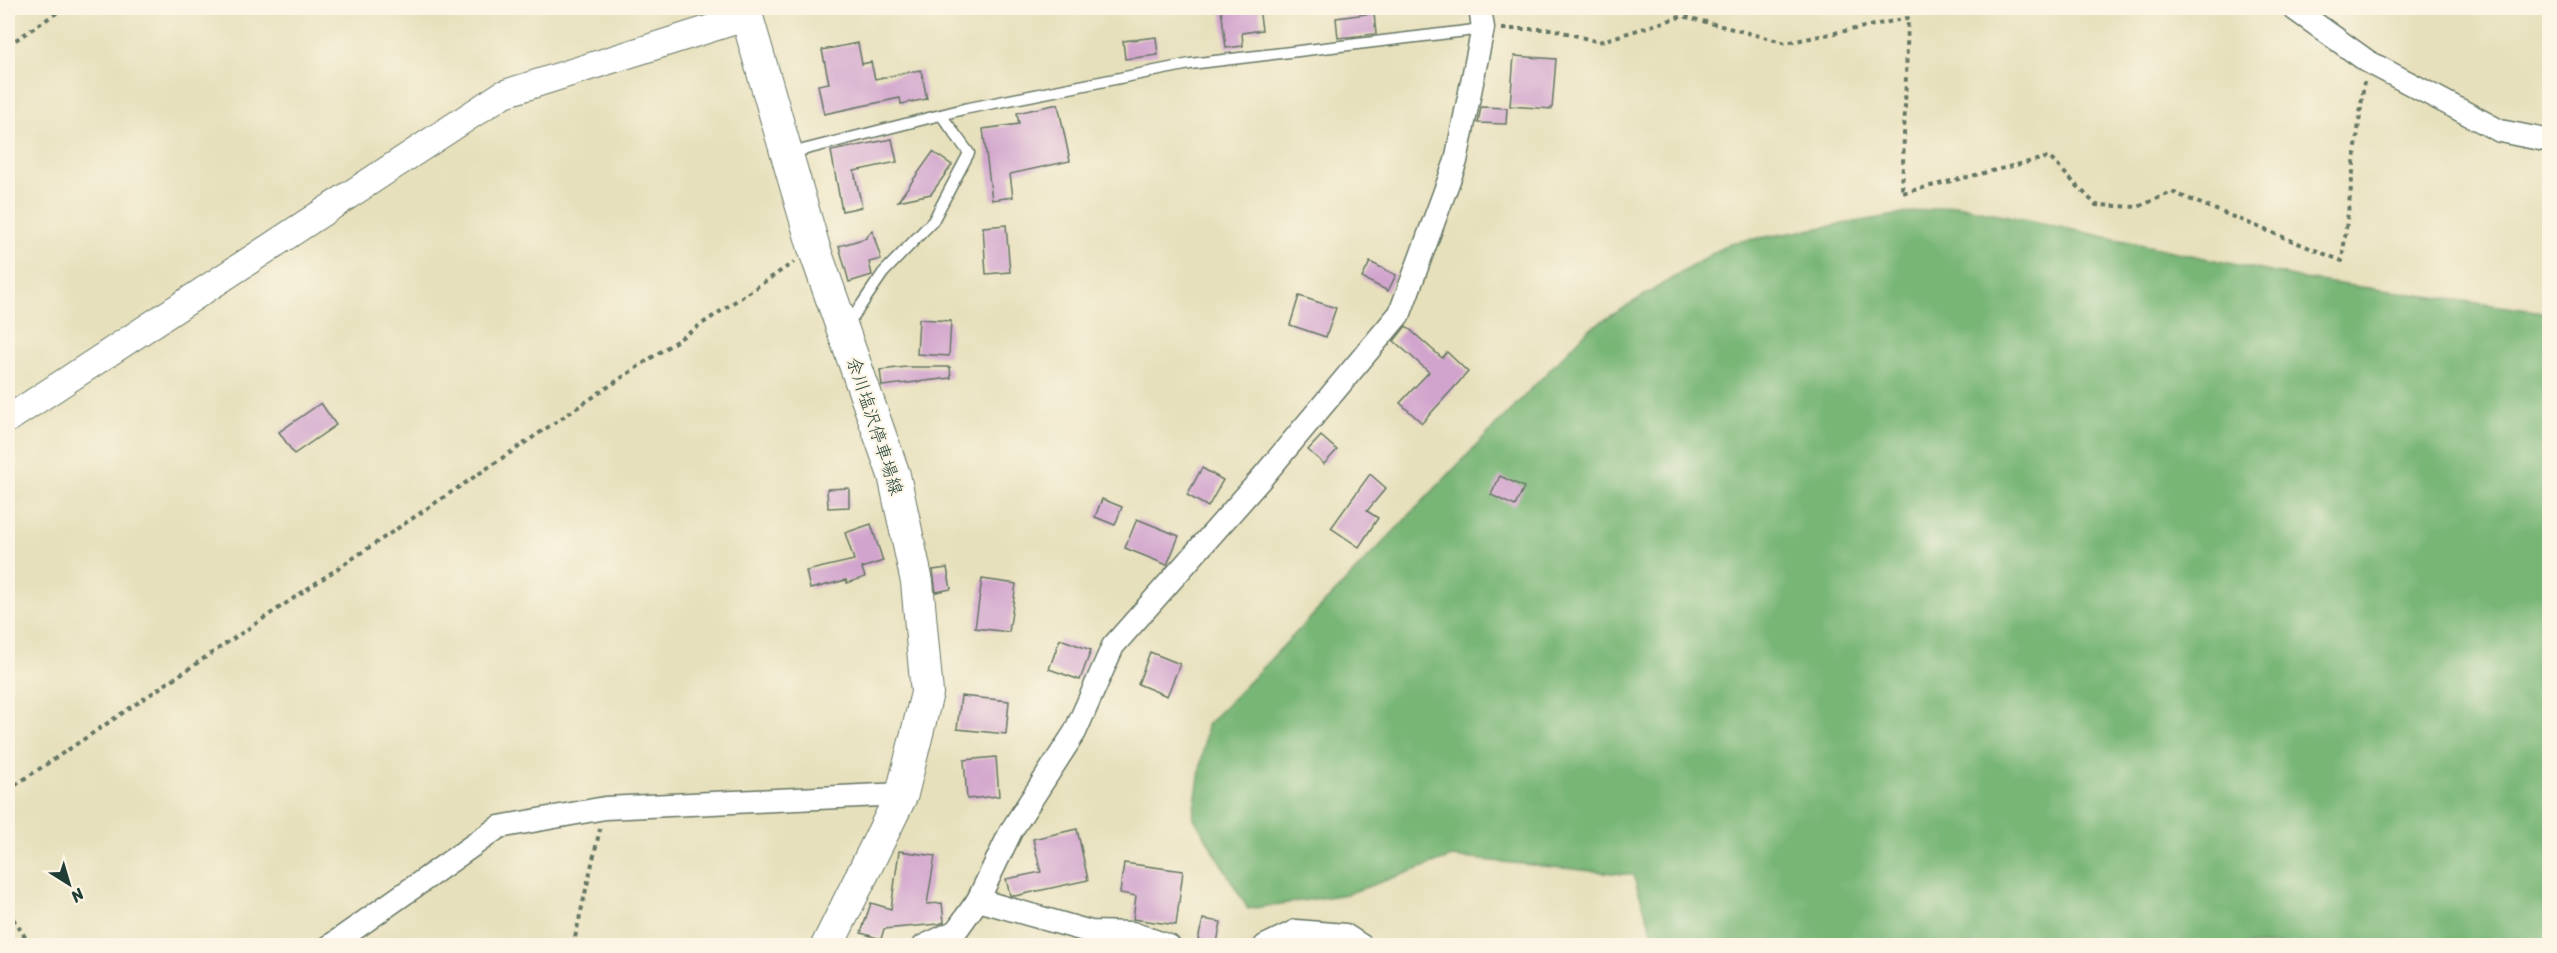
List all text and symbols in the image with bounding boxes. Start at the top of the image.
street label: 余川塩沢停車場線 [838,353,912,499]
north arrow [39,854,99,914]
text: N [64,880,92,911]

